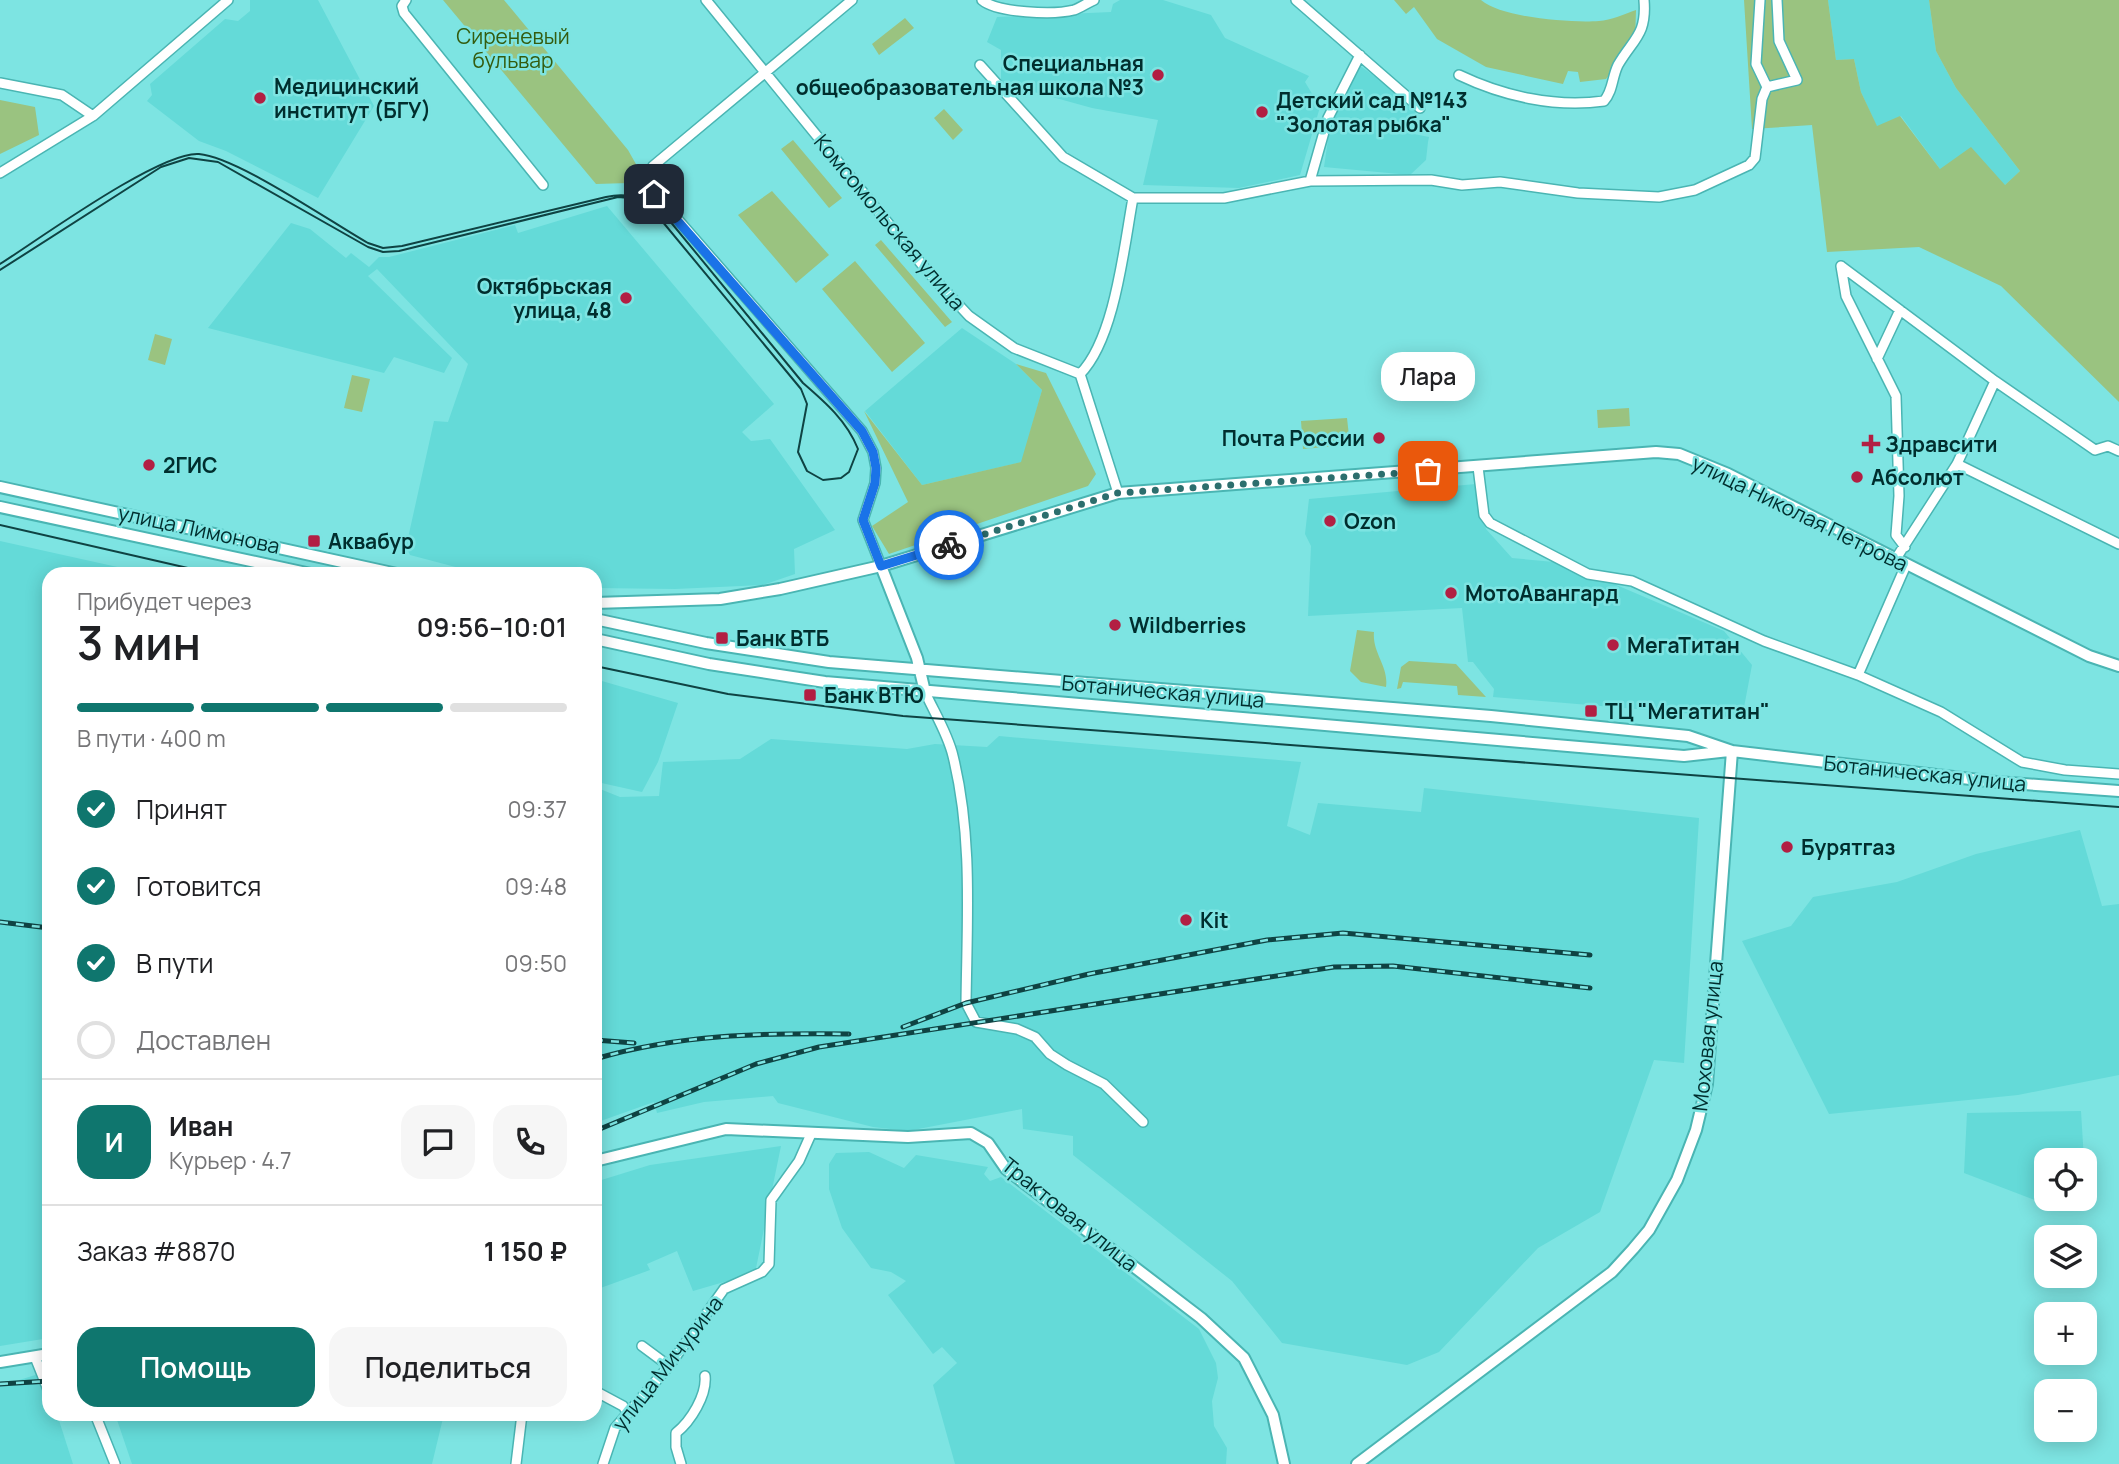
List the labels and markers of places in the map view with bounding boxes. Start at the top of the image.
place label: Специальная общеобразовательная школа №3 [796,49,1144,101]
marker: Специальная общеобразовательная школа №3 [1150,67,1166,83]
place label: Медицинский институт (БГУ) [274,72,431,124]
place label: Детский сад №143 "Золотая рыбка" [1276,86,1468,138]
marker: Медицинский институт (БГУ) [252,90,268,106]
marker: Детский сад №143 "Золотая рыбка" [1254,104,1270,120]
pin [624,164,684,224]
place label: Октябрьская улица, 48 [477,272,612,324]
marker: Октябрьская улица, 48 [618,290,634,306]
callout: Лара [1381,352,1475,401]
place label: Почта России [1222,424,1365,452]
marker: Почта России [1371,430,1387,446]
place label: Здравсити [1885,430,1998,458]
marker: Здравсити [1863,436,1879,452]
pin [1398,441,1458,501]
place label: 2ГИС [163,451,218,479]
marker: 2ГИС [141,457,157,473]
place label: Абсолют [1871,463,1964,491]
marker: Абсолют [1849,469,1865,485]
place label: Ozon [1344,507,1396,535]
marker: Ozon [1322,513,1338,529]
place label: Аквабур [328,527,414,555]
marker: Аквабур [306,533,322,549]
place label: МотоАвангард [1465,579,1619,607]
marker: МотоАвангард [1443,585,1459,601]
place label: Wildberries [1129,611,1246,639]
marker: Wildberries [1107,617,1123,633]
place label: Банк ВТБ [736,624,829,652]
marker: Банк ВТБ [714,630,730,646]
place label: МегаТитан [1627,631,1740,659]
marker: МегаТитан [1605,637,1621,653]
place label: Банк ВТЮ [824,681,924,709]
marker: Банк ВТЮ [802,687,818,703]
place label: ТЦ "Мегатитан" [1605,697,1770,725]
marker: ТЦ "Мегатитан" [1583,703,1599,719]
place label: Бурятгаз [1801,833,1895,861]
marker: Бурятгаз [1779,839,1795,855]
place label: Kit [1200,906,1229,934]
marker: Kit [1178,912,1194,928]

